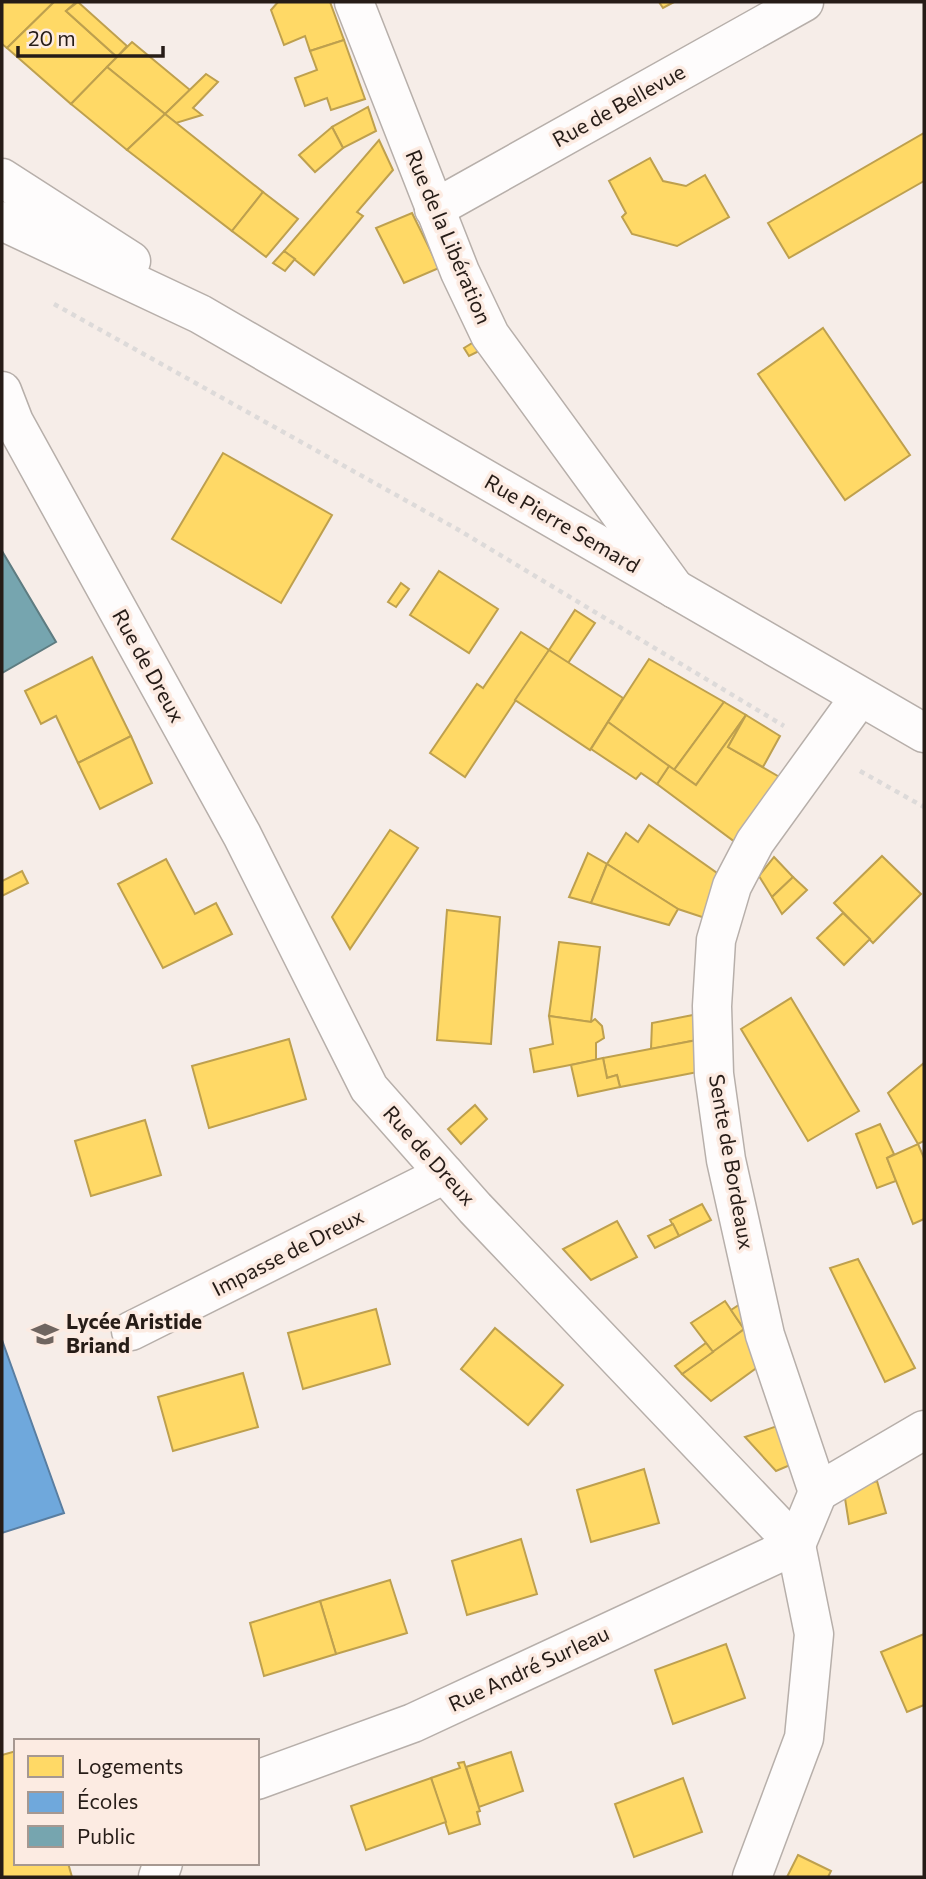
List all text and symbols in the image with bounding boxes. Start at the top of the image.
scale bar [18,14,163,58]
text: 20 m [28,25,76,50]
street label: Rue de Bellevue [548,58,689,151]
street label: Rue de la Libération [401,145,497,327]
street label: Rue Pierre Semard [481,468,645,577]
street label: Rue de Dreux [108,604,191,726]
street label: Sente de Bordeaux [705,1072,760,1251]
street label: Rue de Dreux [379,1100,481,1210]
street label: Impasse de Dreux [207,1203,367,1301]
place label: Lycée Aristide Briand [66,1308,202,1357]
school or university icon: Lycée Aristide Briand [30,1319,60,1349]
street label: Rue André Surleau [444,1620,613,1716]
legend [14,1739,259,1865]
text: Logements [77,1753,183,1778]
text: Écoles [77,1788,138,1813]
text: Public [77,1823,135,1848]

